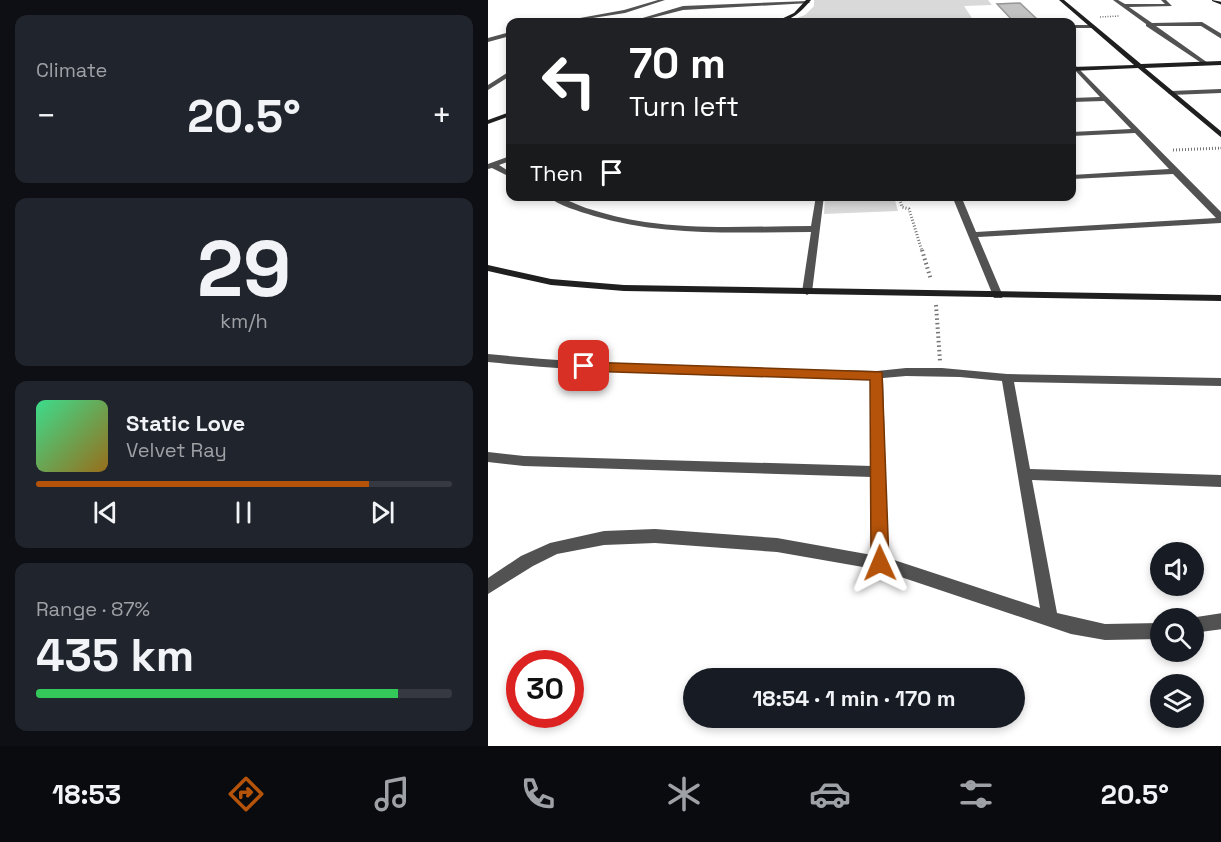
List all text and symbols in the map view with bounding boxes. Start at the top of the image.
text: 70 m [629,37,726,90]
icon: left [530,42,608,120]
text: Climate [36,57,107,83]
text: 20.5° [187,88,301,145]
text: Turn left [629,89,739,124]
text: − [36,95,56,137]
text: + [432,95,452,137]
icon: arrive [595,156,628,189]
text: Then [530,159,583,187]
text: 29 [197,219,291,319]
text: km/h [220,308,268,334]
pin [558,340,609,391]
icon: arrive [567,349,600,382]
text: Static Love [126,409,245,437]
text: Velvet Ray [126,437,227,463]
icon: previous [89,496,122,529]
icon: pause [227,496,260,529]
icon: next [366,496,399,529]
position arrow [848,531,912,595]
map controls [1150,542,1204,728]
button: sound [1150,542,1204,596]
text: Range · 87% [36,596,150,622]
button: search [1150,608,1204,662]
text: 435 km [36,627,194,684]
speed limit sign: 30 [506,650,584,728]
button: layers [1150,674,1204,728]
text: 18:54 · 1 min · 170 m [752,684,956,712]
icon: directions [225,773,267,815]
icon: music [371,773,413,815]
icon: phone [517,773,559,815]
icon: climate [663,773,705,815]
icon: car [809,773,851,815]
icon: filters [955,773,997,815]
text: 18:53 [52,777,121,812]
text: 20.5° [1101,777,1169,812]

